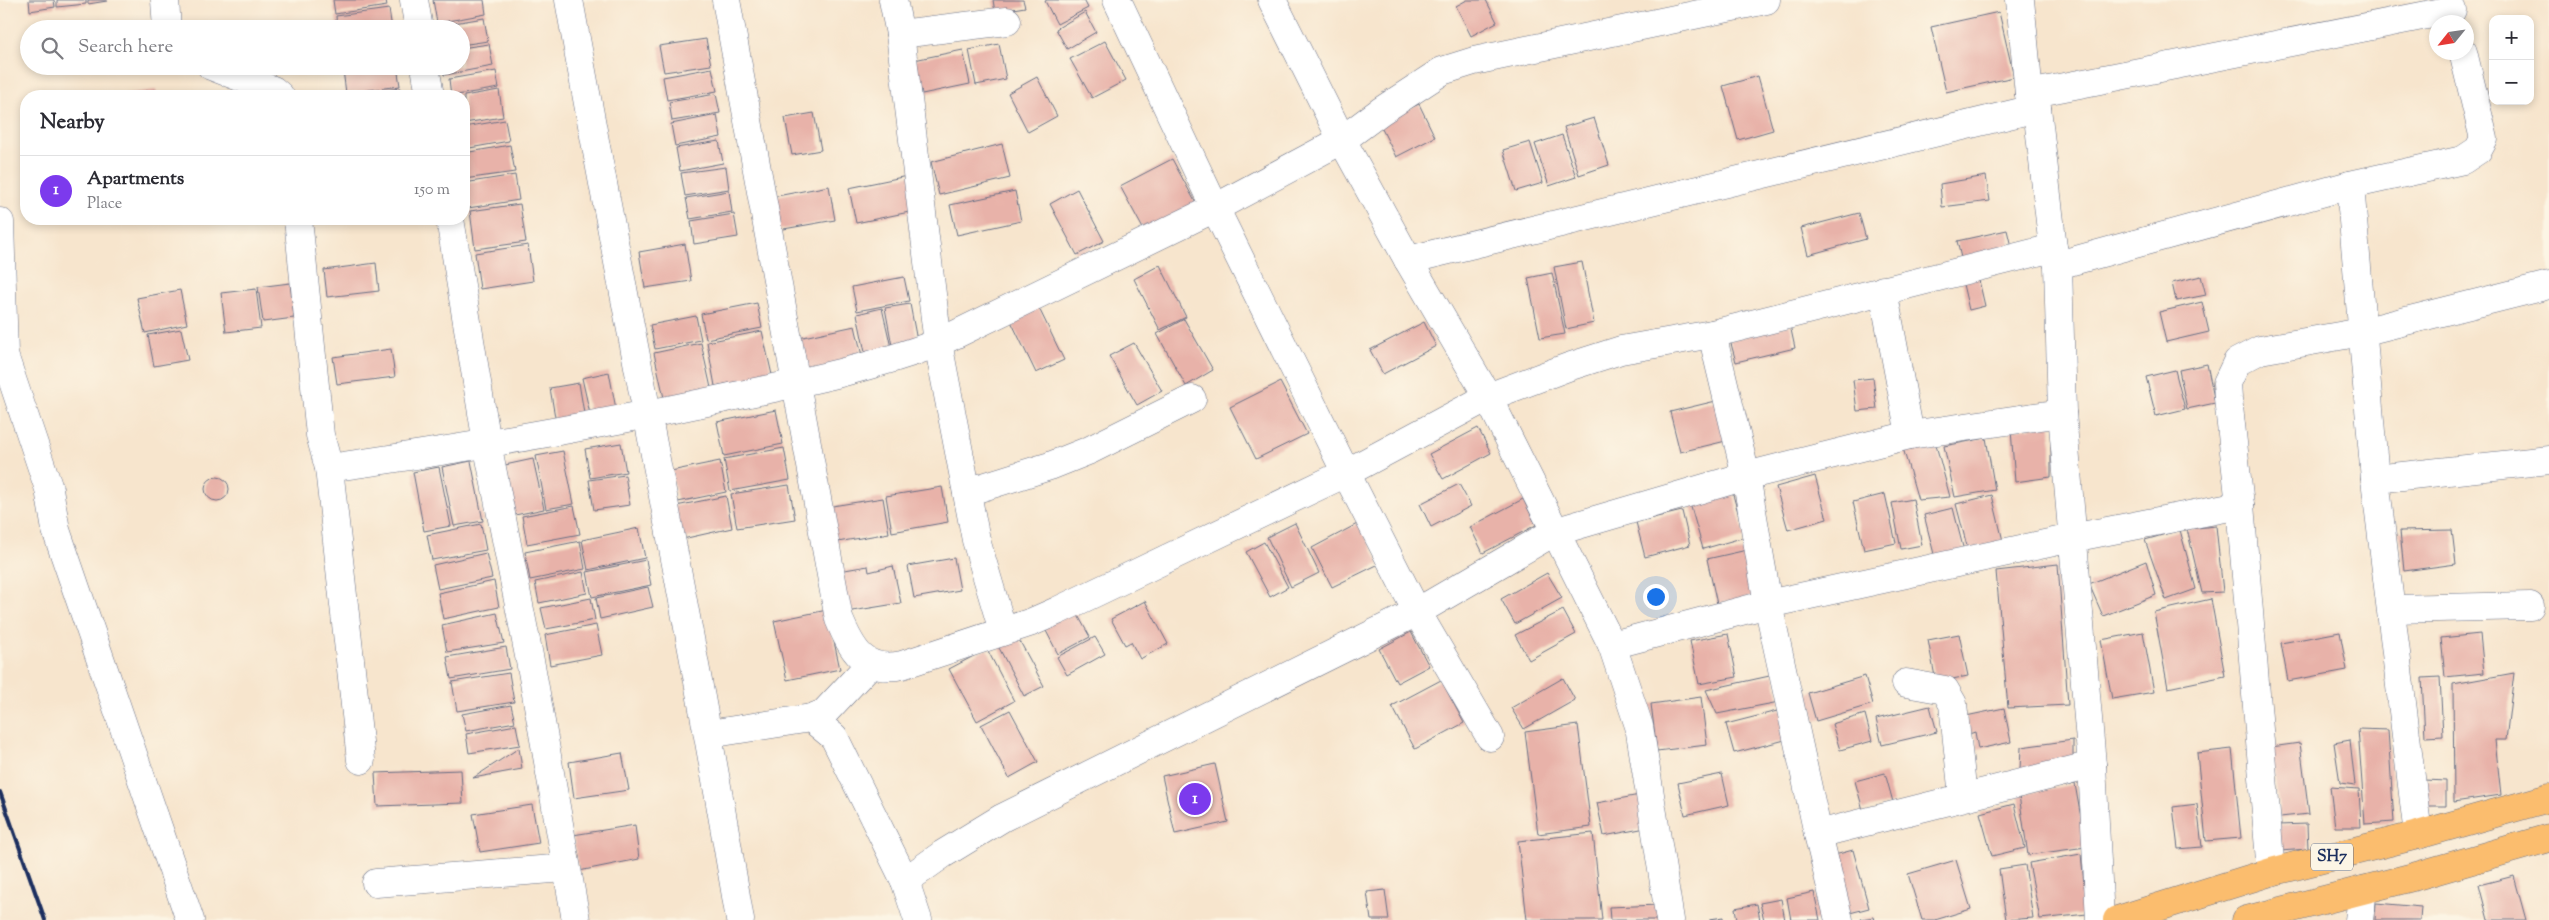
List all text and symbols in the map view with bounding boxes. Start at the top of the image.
north arrow [2429,15,2474,60]
map controls [2489,15,2534,105]
button: + [2489,15,2534,60]
search box [20,20,470,75]
icon: search [38,34,66,62]
text: Search here [78,34,173,61]
button: − [2489,60,2534,105]
text: Nearby [40,108,105,138]
text: Apartments [87,166,184,193]
text: 1 [53,179,59,202]
text: 150 m [414,179,450,202]
text: Place [87,193,122,216]
your location [1643,584,1669,610]
pin: 1 [1179,780,1211,818]
road number: SH7 [2311,844,2353,870]

